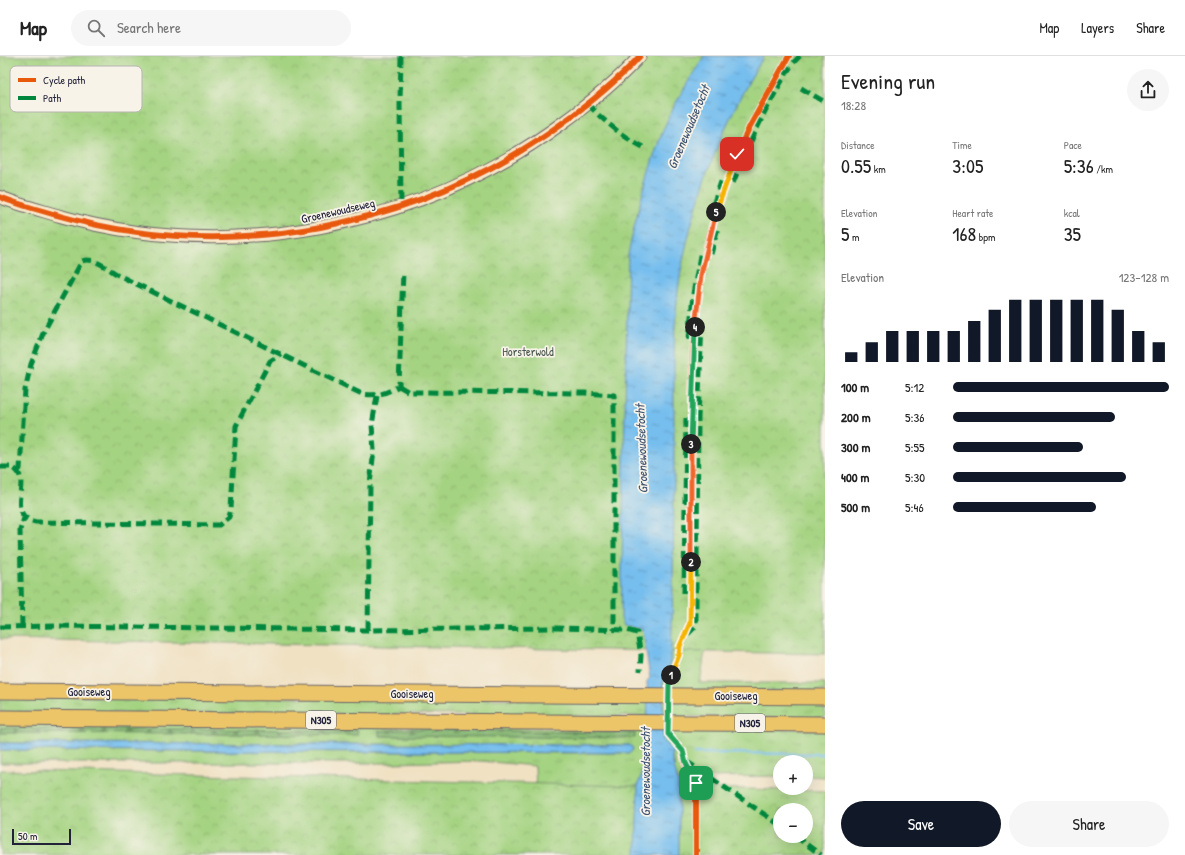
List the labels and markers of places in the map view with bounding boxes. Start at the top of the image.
pin [720,137,754,171]
pin: 5 [706,202,726,222]
pin: 4 [685,317,705,337]
pin: 3 [681,434,701,454]
pin: 2 [681,552,701,572]
pin: 1 [661,665,681,685]
pin [679,766,713,800]

